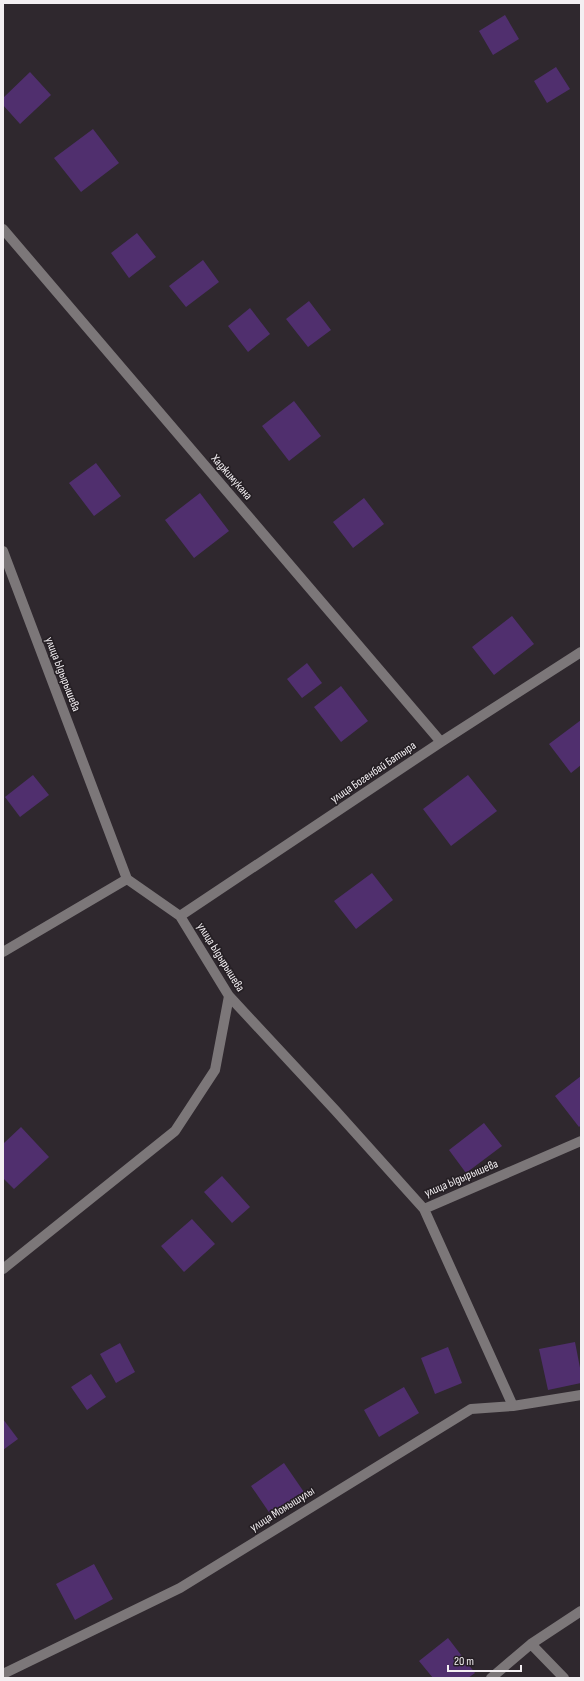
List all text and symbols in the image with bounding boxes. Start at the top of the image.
street label: Хаджимукана [207,451,256,503]
street label: улица Ыдырышева [41,635,84,714]
street label: улица Богенбай Батыра [328,738,419,807]
street label: улица Ыдырышева [193,920,248,995]
street label: улица Ыдырышева [422,1156,501,1201]
street label: улица Момышулы [247,1484,317,1535]
scale bar [448,1647,521,1673]
text: 20 m [454,1654,474,1669]

